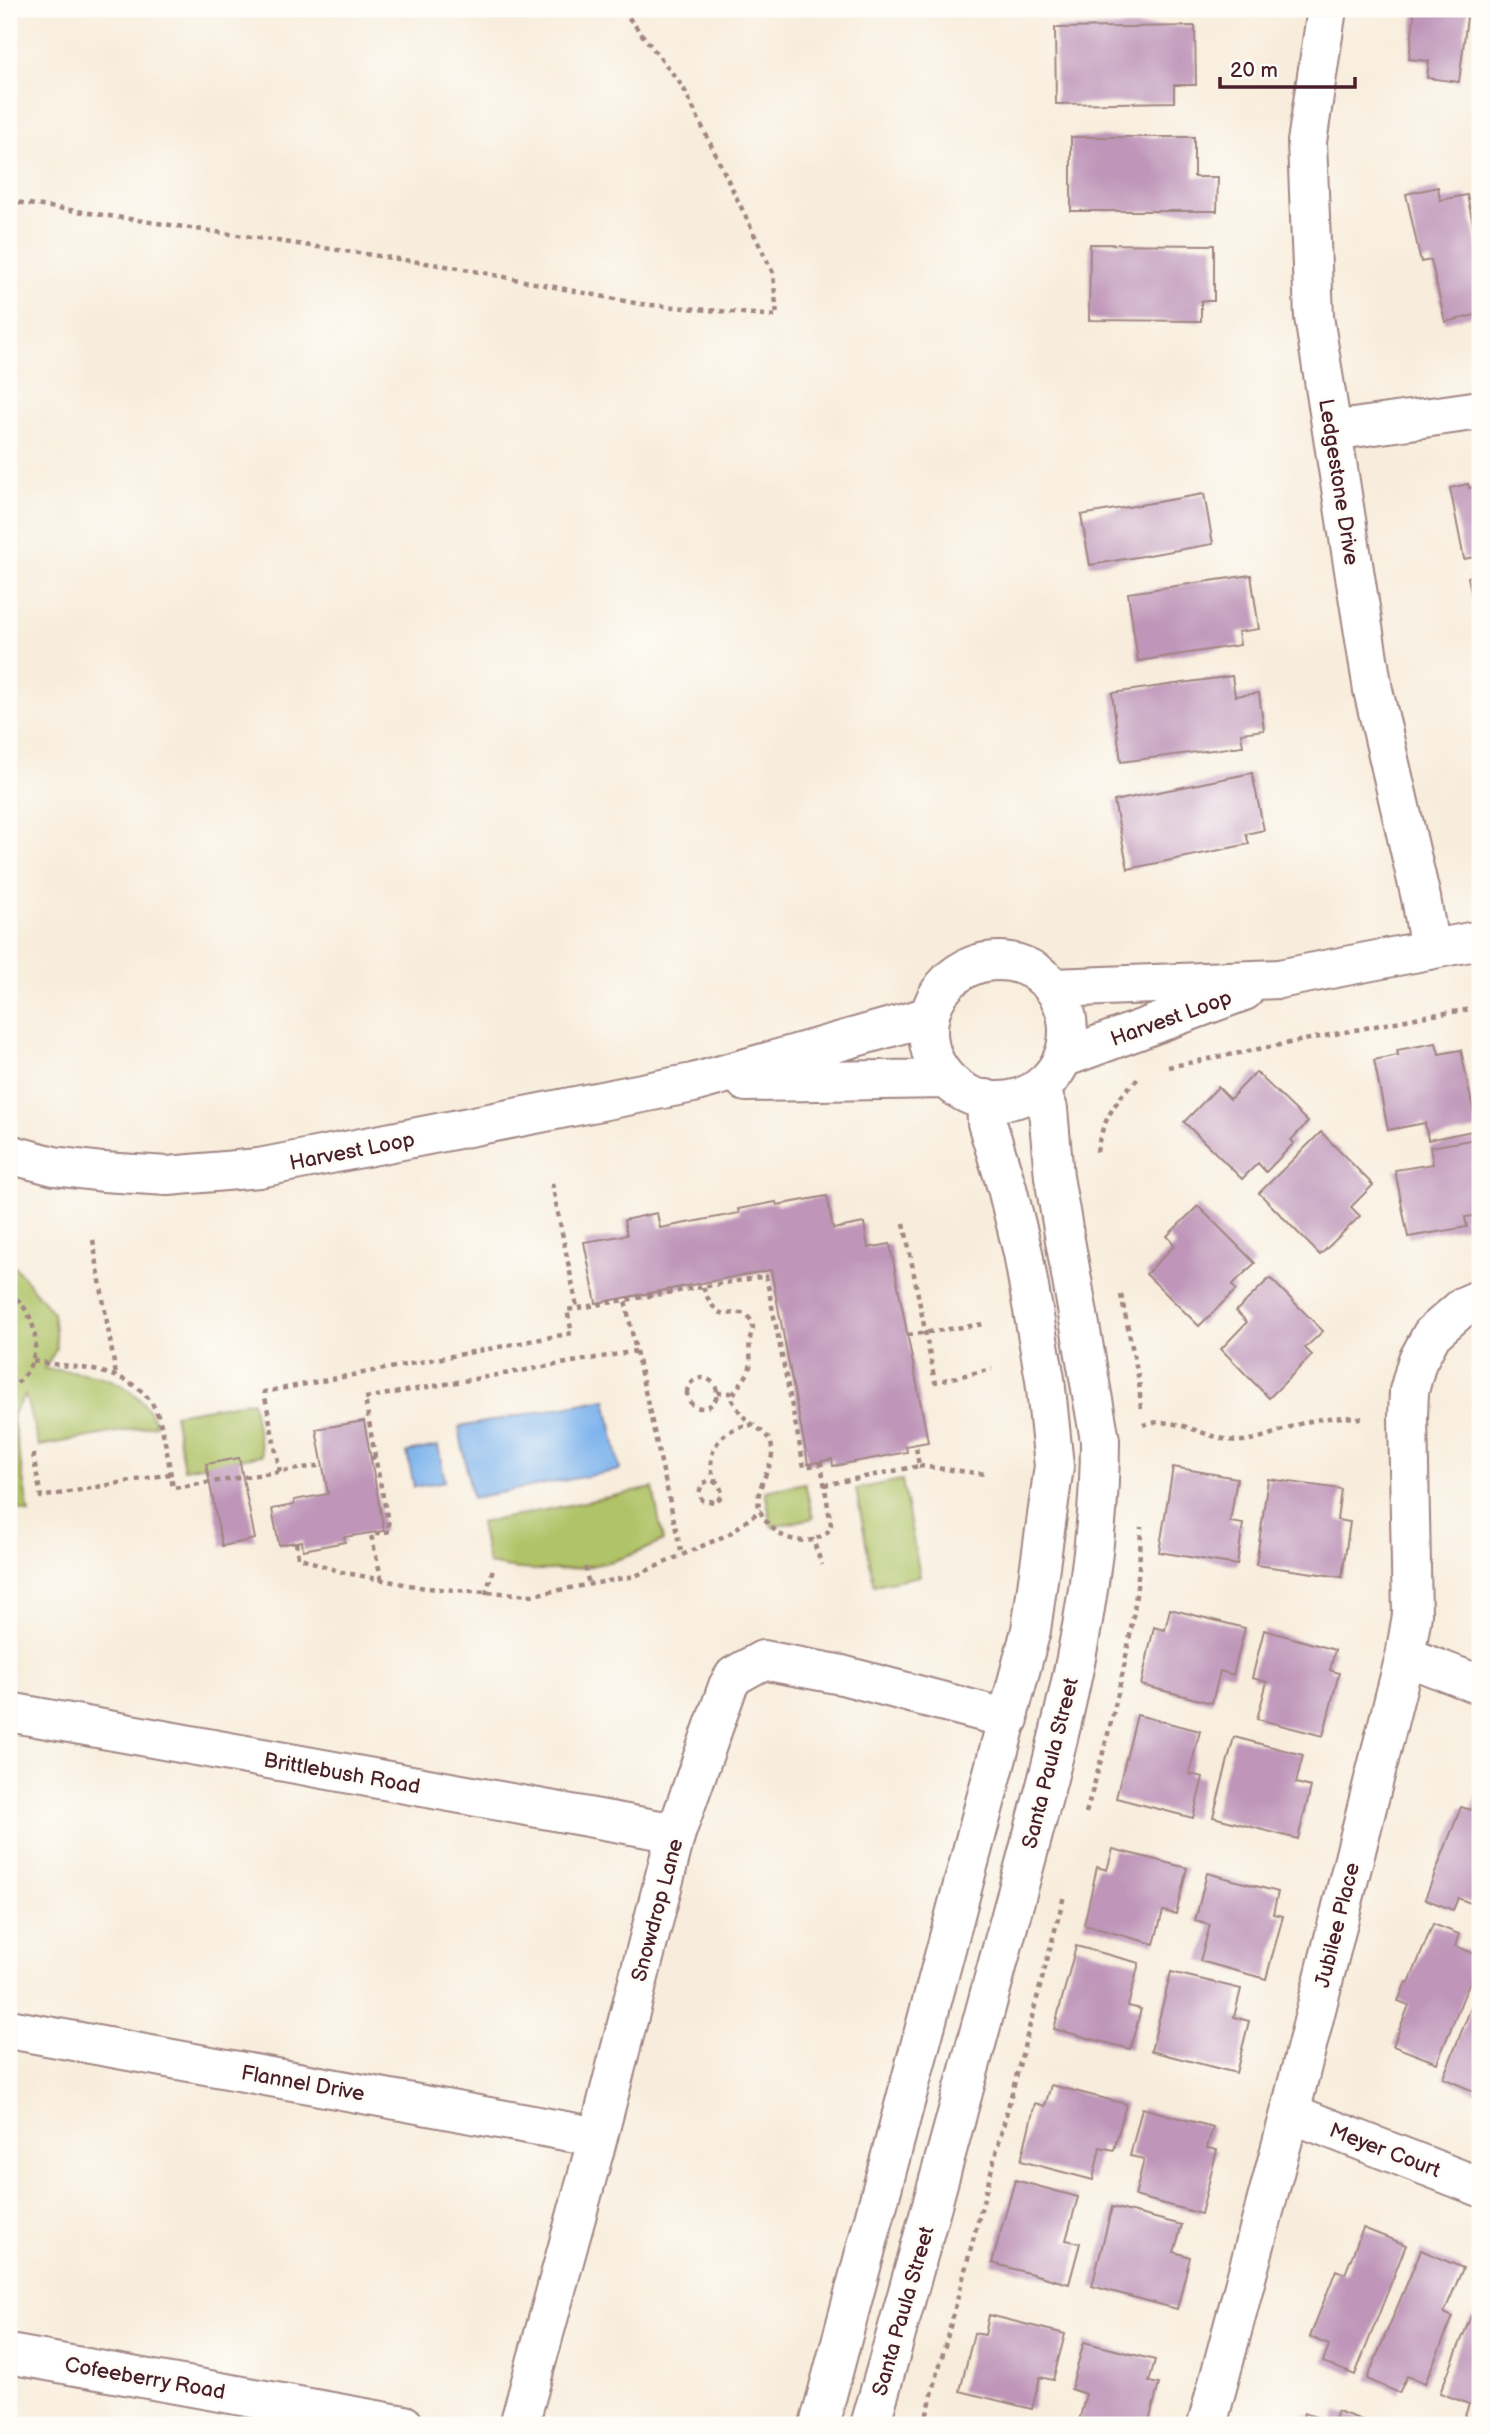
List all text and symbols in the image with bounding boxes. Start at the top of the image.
scale bar [1220,46,1354,90]
text: 20 m [1230,58,1278,83]
street label: Ledgestone Drive [1313,397,1364,567]
street label: Harvest Loop [1107,985,1235,1052]
street label: Harvest Loop [287,1127,417,1176]
street label: Santa Paula Street [1017,1675,1084,1851]
street label: Brittlebush Road [262,1747,422,1800]
street label: Snowdrop Lane [626,1836,689,1984]
street label: Jubilee Place [1310,1860,1365,1990]
street label: Flannel Drive [239,2060,367,2107]
street label: Meyer Court [1326,2118,1444,2183]
street label: Santa Paula Street [867,2223,940,2399]
street label: Cofeeberry Road [63,2352,227,2405]

